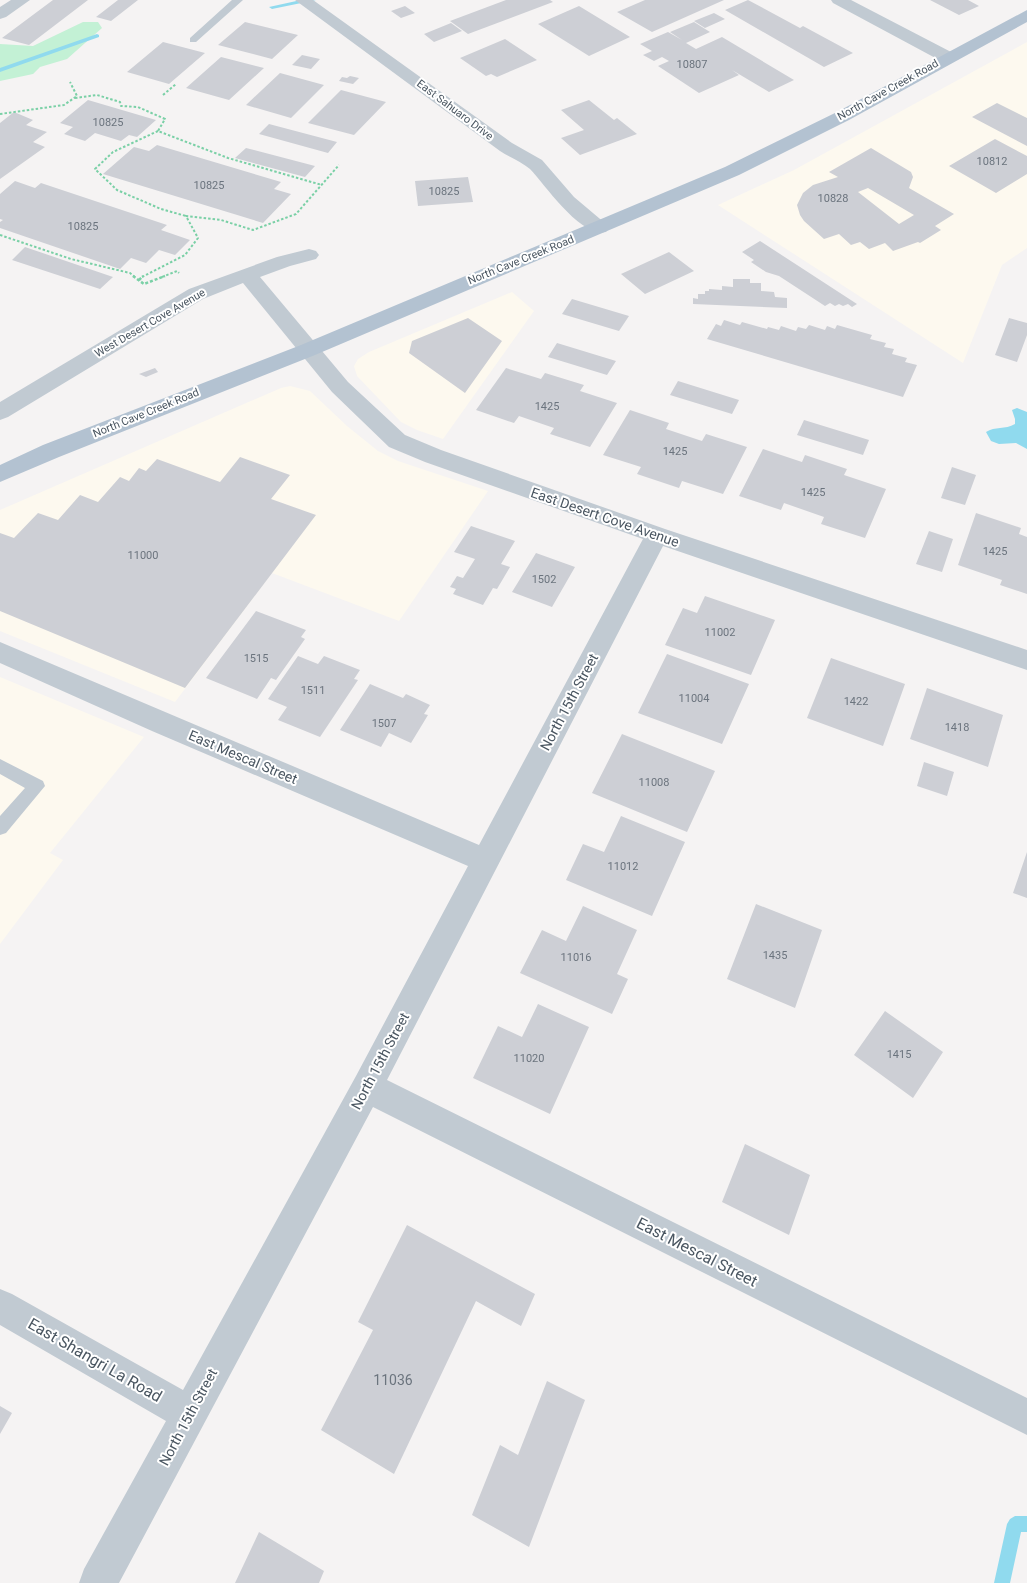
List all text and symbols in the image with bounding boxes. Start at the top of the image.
street label: North Cave Creek Road [835,57,941,123]
house number: 10807 [677,58,707,71]
street label: East Sahuaro Drive [414,77,496,143]
house number: 10825 [93,116,123,129]
house number: 10812 [977,155,1007,168]
house number: 10825 [194,179,224,192]
house number: 10825 [429,185,459,198]
house number: 10828 [818,192,848,205]
house number: 10825 [68,220,98,233]
street label: North Cave Creek Road [466,233,576,287]
street label: West Desert Cove Avenue [92,286,208,360]
street label: North Cave Creek Road [91,386,201,440]
house number: 1425 [535,400,559,413]
house number: 1425 [663,445,687,458]
street label: East Desert Cove Avenue [529,484,681,550]
house number: 1425 [801,486,825,499]
house number: 1425 [983,545,1007,558]
house number: 11000 [128,549,158,562]
house number: 1502 [532,573,556,586]
house number: 11002 [705,626,735,639]
street label: North 15th Street [537,651,601,753]
house number: 1515 [244,652,268,665]
house number: 1511 [301,684,325,697]
house number: 11004 [679,692,709,705]
house number: 1422 [844,695,868,708]
house number: 1507 [372,717,396,730]
house number: 1418 [945,721,969,734]
street label: East Mescal Street [186,727,300,787]
house number: 11008 [639,776,669,789]
house number: 11012 [608,860,638,873]
house number: 1435 [763,949,787,962]
house number: 11016 [561,951,591,964]
street label: North 15th Street [348,1010,412,1112]
house number: 1415 [887,1048,911,1061]
house number: 11020 [514,1052,544,1065]
street label: East Mescal Street [633,1213,761,1291]
street label: East Shangri La Road [25,1314,165,1406]
street label: North 15th Street [156,1366,220,1468]
house number: 11036 [373,1372,413,1388]

